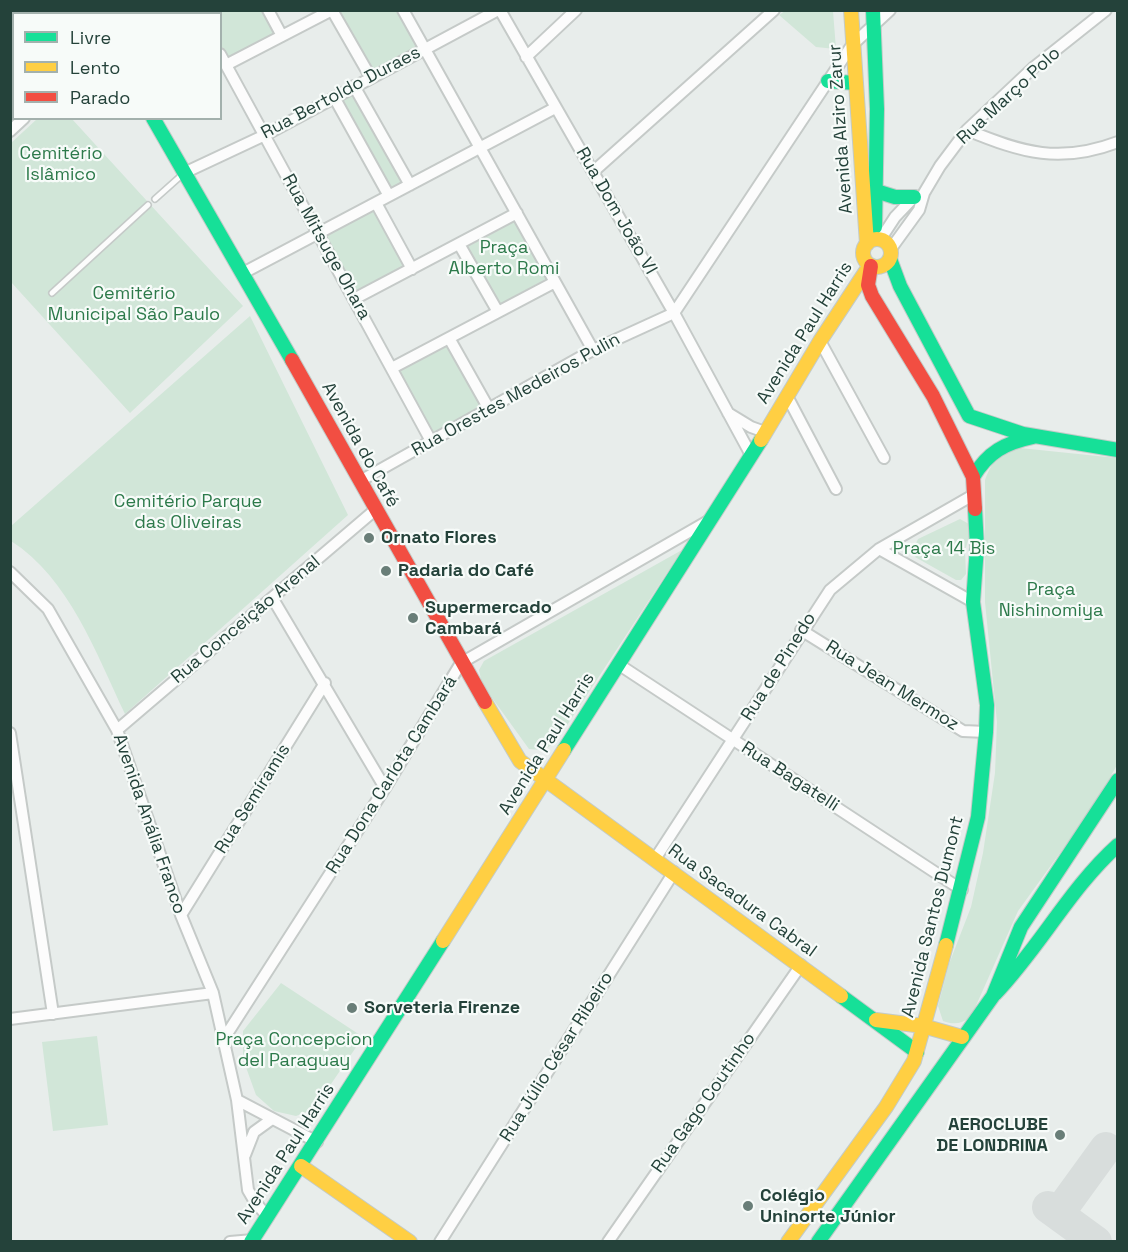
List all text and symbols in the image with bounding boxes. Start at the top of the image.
legend [12,12,222,120]
text: Livre [70,26,111,49]
street label: Rua Bertoldo Duraes [258,42,424,144]
street label: Avenida Alziro Zarur [824,43,858,215]
street label: Rua Março Polo [953,43,1065,149]
text: Lento [70,56,120,79]
text: Parado [70,86,130,109]
park label: Cemitério Islâmico [19,143,103,186]
street label: Rua Dom João VI [571,144,661,278]
street label: Rua Mitsuge Ohara [277,170,375,324]
park label: Praça Alberto Romi [449,237,559,280]
street label: Avenida Paul Harris [753,258,857,408]
park label: Cemitério Municipal São Paulo [48,283,220,326]
street label: Rua Orestes Medeiros Pulin [408,329,624,461]
street label: Avenida do Café [317,379,403,511]
park label: Cemitério Parque das Oliveiras [114,491,262,534]
place label: Ornato Flores [381,527,497,549]
marker: Ornato Flores [362,531,376,545]
park label: Praça 14 Bis [893,538,995,560]
street label: Rua Conceição Arenal [167,551,325,689]
place label: Padaria do Café [398,560,534,582]
marker: Padaria do Café [379,564,393,578]
park label: Praça Nishinomiya [999,579,1103,622]
place label: Supermercado Cambará [425,597,552,640]
street label: Rua de Pinedo [737,609,821,725]
marker: Supermercado Cambará [406,611,420,625]
street label: Rua Jean Mermoz [821,636,963,736]
street label: Avenida Paul Harris [495,669,599,819]
street label: Rua Dona Carlota Cambará [322,672,462,878]
street label: Avenida Anália Franco [108,731,190,917]
street label: Rua Bagatelli [737,737,843,817]
street label: Rua Semíramis [211,740,295,858]
street label: Avenida Santos Dumont [897,814,969,1020]
street label: Rua Sacadura Cabral [664,840,820,962]
street label: Rua Júlio César Ribeiro [496,968,618,1146]
place label: Sorveteria Firenze [364,997,520,1019]
marker: Sorveteria Firenze [345,1001,359,1015]
park label: Praça Concepcion del Paraguay [215,1029,373,1072]
street label: Rua Gago Coutinho [647,1029,761,1177]
street label: Avenida Paul Harris [232,1080,340,1228]
place label: AEROCLUBE DE LONDRINA [936,1114,1048,1156]
marker: AEROCLUBE DE LONDRINA [1053,1128,1067,1142]
place label: Colégio Uninorte Júnior [760,1185,896,1228]
marker: Colégio Uninorte Júnior [741,1199,755,1213]

